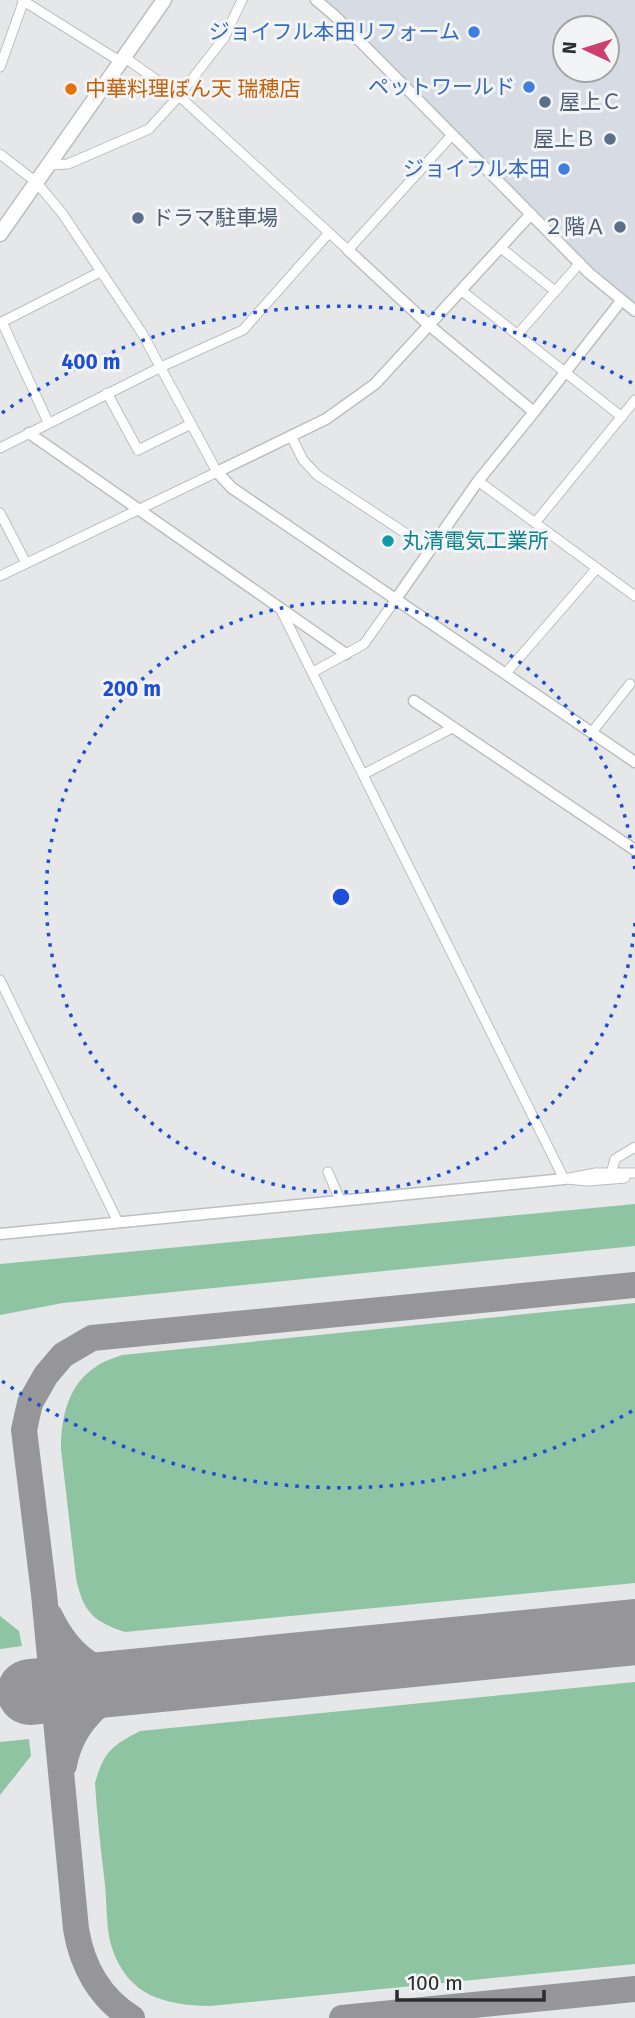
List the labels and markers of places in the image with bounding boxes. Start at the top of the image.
place label: ジョイフル本田リフォーム [209,19,460,45]
marker: ジョイフル本田リフォーム [466,24,482,40]
place label: ペットワールド [368,74,515,100]
place label: 中華料理ぼん天 瑞穂店 [85,76,301,102]
marker: ペットワールド [521,79,537,95]
marker: 中華料理ぼん天 瑞穂店 [63,81,79,97]
place label: 屋上Ｃ [559,89,622,115]
marker: 屋上Ｃ [537,94,553,110]
place label: 屋上Ｂ [533,126,596,152]
marker: 屋上Ｂ [602,131,618,147]
place label: ジョイフル本田 [403,156,550,182]
marker: ジョイフル本田 [556,161,572,177]
place label: ドラマ駐車場 [152,205,278,231]
marker: ドラマ駐車場 [130,210,146,226]
place label: ２階Ａ [543,214,606,240]
marker: ２階Ａ [612,219,628,235]
place label: 丸清電気工業所 [402,528,549,554]
marker: 丸清電気工業所 [380,533,396,549]
centre of rings [329,885,353,909]

